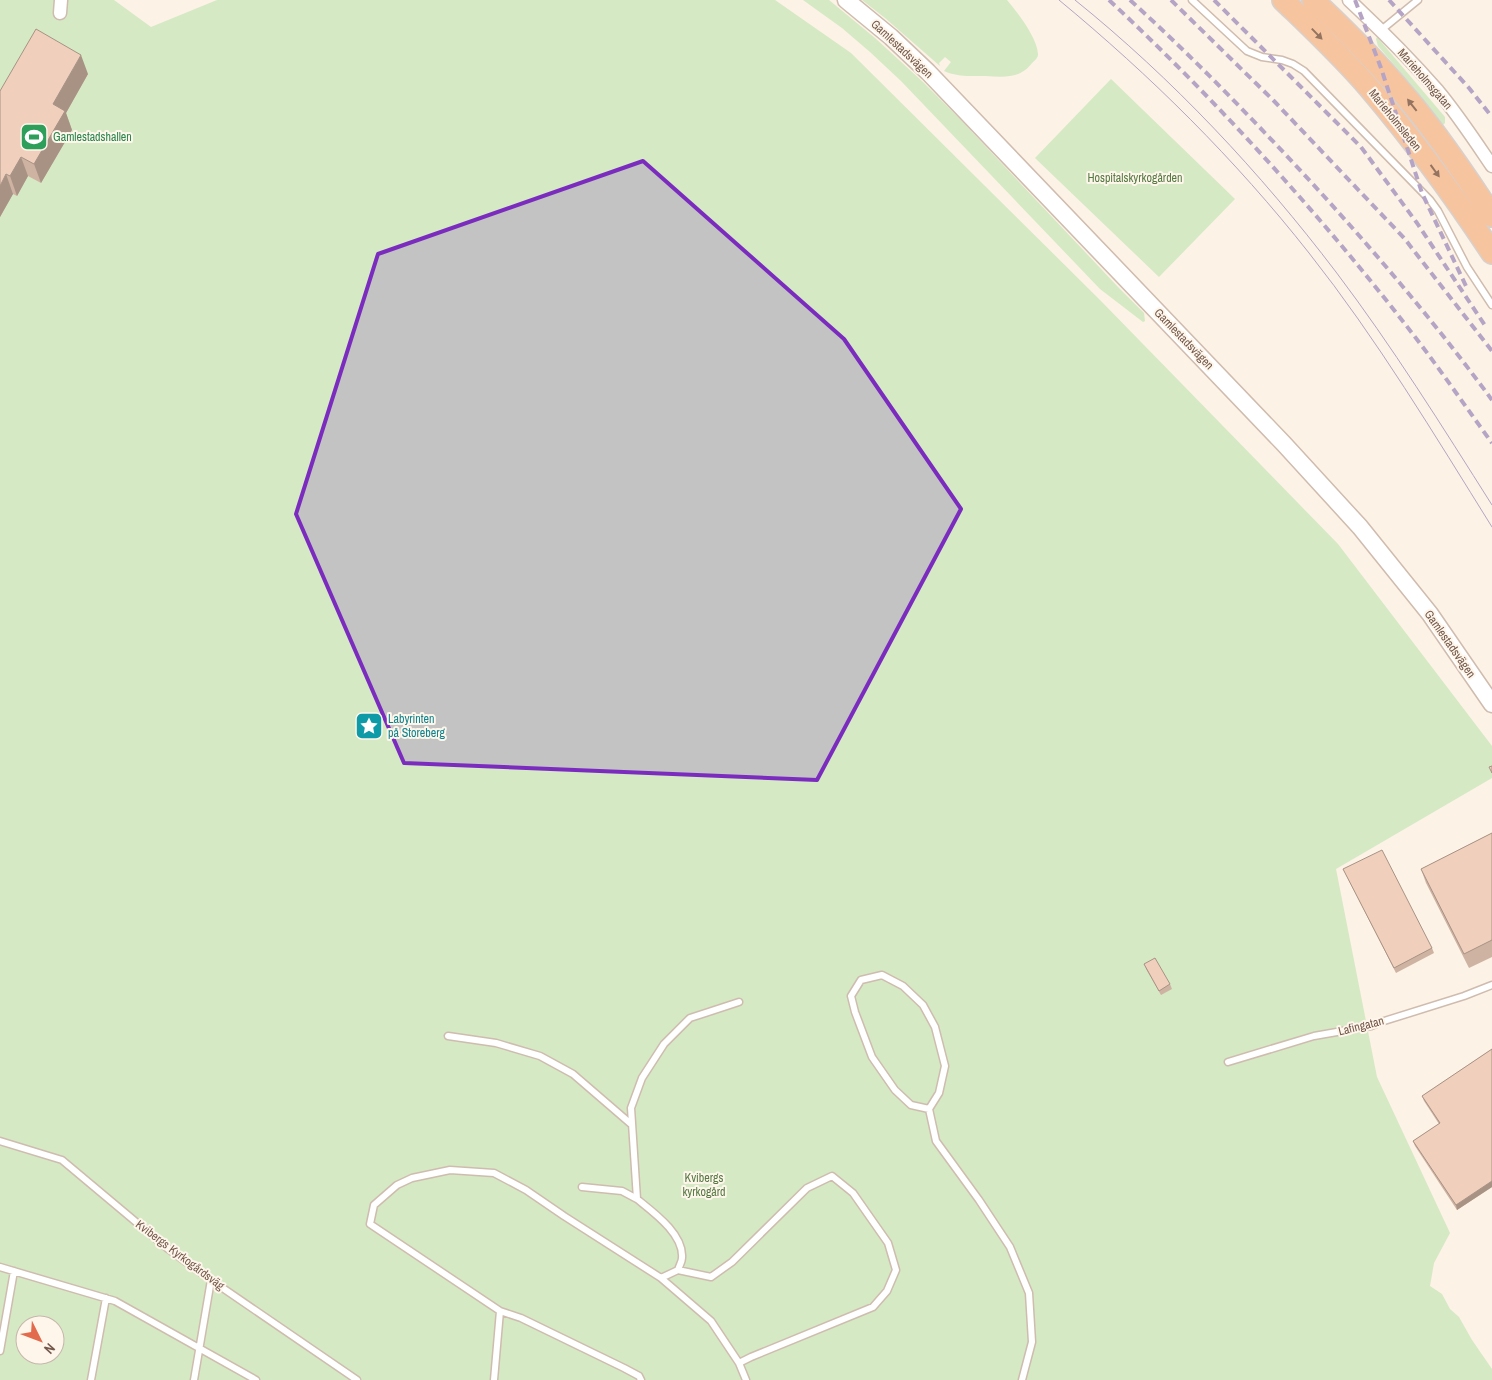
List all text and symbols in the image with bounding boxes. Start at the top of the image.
street label: Gamlestadsvägen [868,16,936,82]
one-way arrow [1311,28,1323,40]
street label: Marieholmsgatan [1394,45,1456,113]
street label: Marieholmsleden [1365,86,1425,154]
one-way arrow [1407,99,1418,112]
sports icon: Gamlestadshallen [19,122,49,152]
place label: Gamlestadshallen [53,129,132,145]
one-way arrow [1430,164,1440,177]
park label: Hospitalskyrkogården [1087,170,1183,186]
street label: Gamlestadsvägen [1151,305,1217,373]
street label: Gamlestadsvägen [1421,607,1479,681]
place icon: Labyrinten på Storeberg [354,711,384,741]
place label: Labyrinten på Storeberg [388,711,445,741]
street label: Lafingatan [1336,1013,1386,1039]
park label: Kvibergs kyrkogård [682,1170,726,1200]
street label: Kvibergs Kyrkogårdsväg [132,1216,228,1294]
north arrow [15,1315,65,1365]
text: N [40,1340,59,1358]

